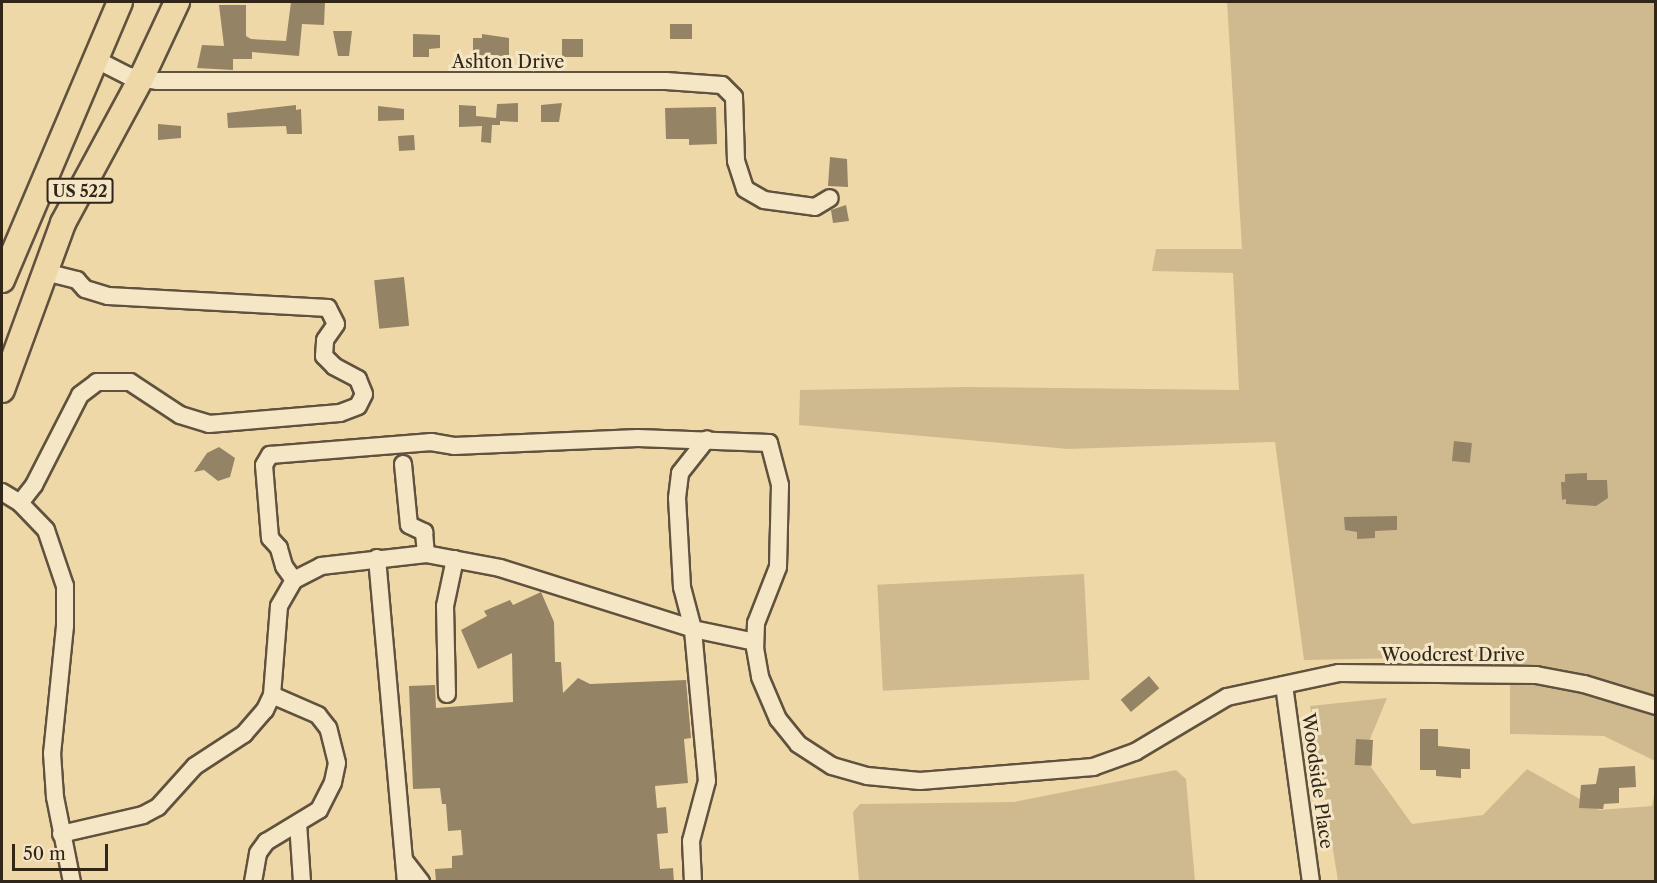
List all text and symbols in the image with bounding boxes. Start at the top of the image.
street label: Ashton Drive [452,51,564,73]
road number: US 522 [46,178,115,204]
street label: Woodcrest Drive [1381,644,1525,666]
street label: Woodside Place [1297,712,1337,850]
scale bar [15,832,111,870]
text: 50 m [23,843,66,865]

